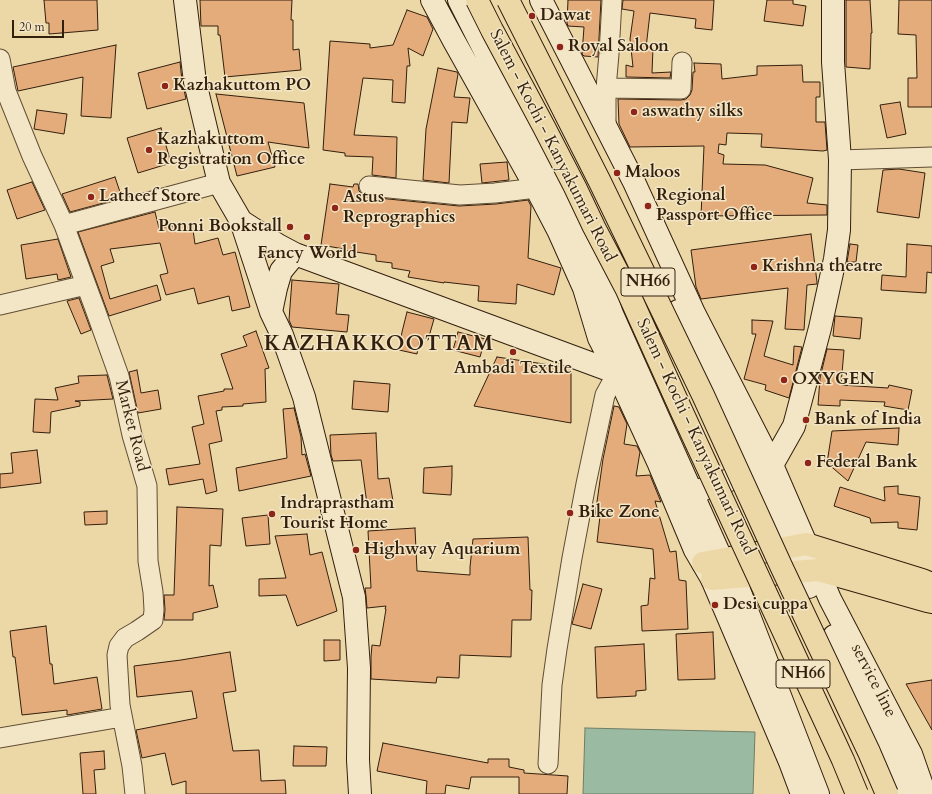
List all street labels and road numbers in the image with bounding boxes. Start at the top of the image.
street label: Salem - Kochi - Kanyakumari Road [484,26,620,266]
road number: NH66 [621,268,675,296]
street label: Salem - Kochi - Kanyakumari Road [631,316,759,558]
street label: Market Road [110,378,152,474]
street label: service line [846,641,900,721]
road number: NH66 [776,660,830,688]

